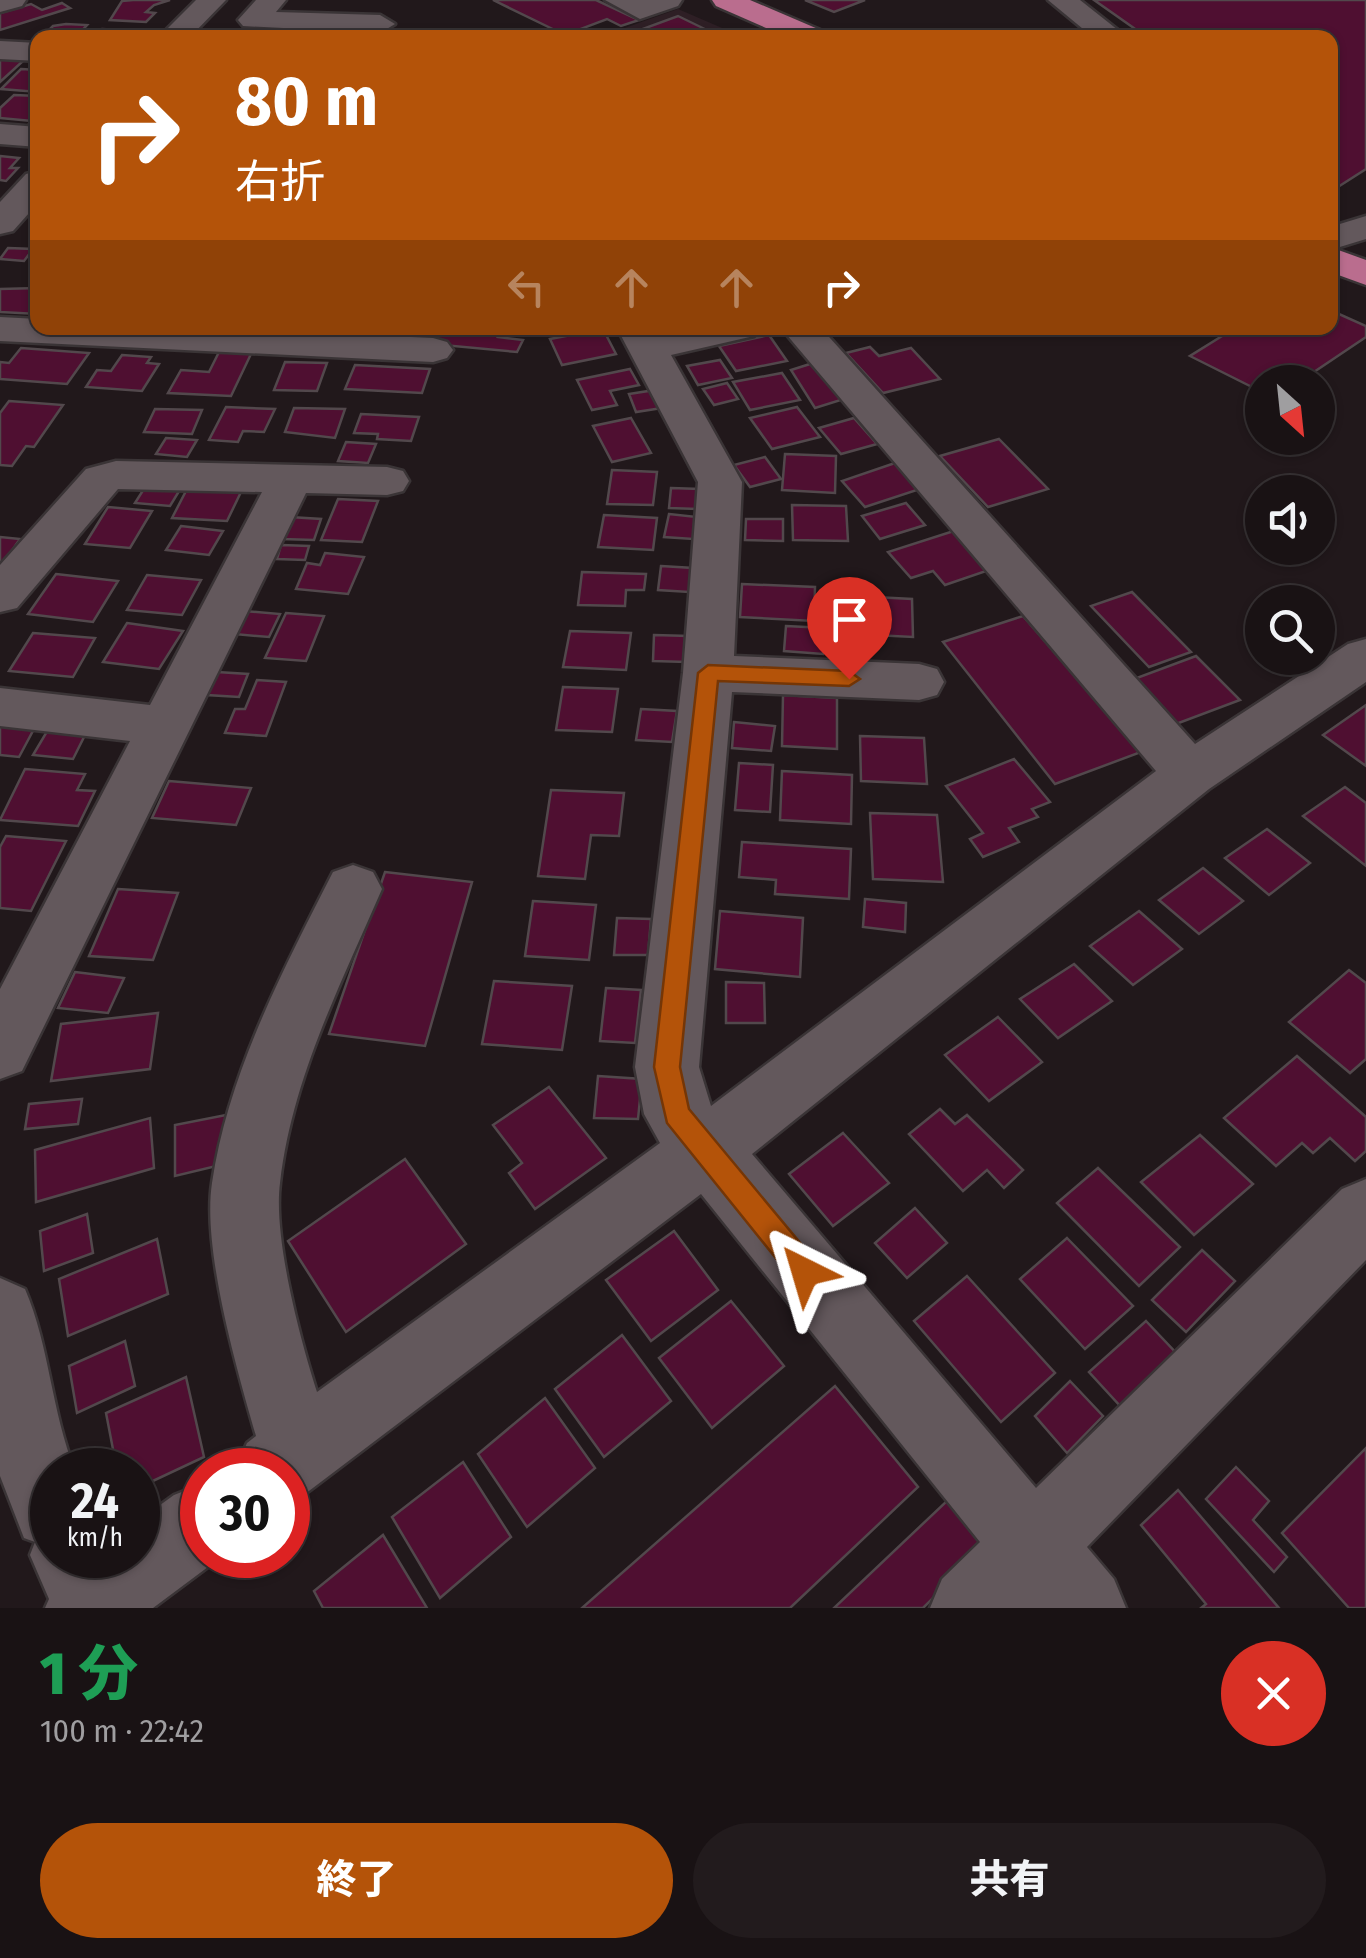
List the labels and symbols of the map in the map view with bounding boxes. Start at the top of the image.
north arrow [1245,365,1335,455]
pin [807,577,892,680]
position arrow [753,1220,857,1324]
speed limit sign: 30 [180,1448,310,1578]

